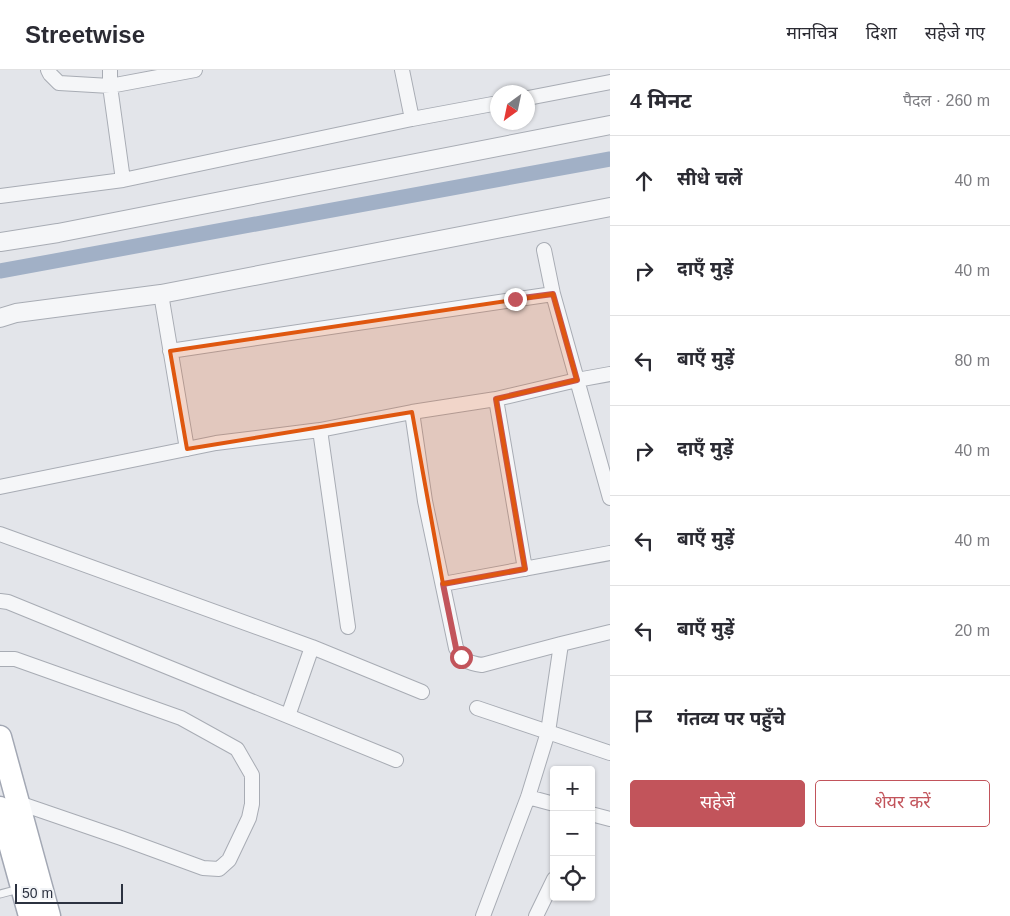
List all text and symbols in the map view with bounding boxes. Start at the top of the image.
text: Streetwise [25,21,145,48]
text: मानचित्र [786,23,838,43]
text: दिशा [866,23,897,43]
text: सहेजे गए [925,23,985,43]
north arrow [490,85,535,130]
text: 4 मिनट [630,89,692,112]
text: पैदल · 260 m [903,92,990,109]
icon: ahead [630,167,658,195]
text: सीधे चलें [677,168,742,189]
text: 40 m [954,172,990,189]
icon: right [630,257,658,285]
text: दाएँ मुड़ें [677,258,733,279]
text: 40 m [954,262,990,279]
route end [504,288,527,311]
icon: left [630,347,658,375]
text: बाएँ मुड़ें [677,348,734,369]
text: 80 m [954,352,990,369]
icon: right [630,437,658,465]
text: दाएँ मुड़ें [677,438,733,459]
text: 40 m [954,442,990,459]
icon: left [630,527,658,555]
text: बाएँ मुड़ें [677,528,734,549]
text: 40 m [954,532,990,549]
icon: left [630,617,658,645]
text: बाएँ मुड़ें [677,618,734,639]
text: 20 m [954,622,990,639]
route start [450,646,473,669]
icon: arrive [630,707,658,735]
text: गंतव्य पर पहुँचे [677,708,785,729]
map controls [550,766,595,901]
button: + [550,766,595,811]
button: सहेजें [630,780,805,827]
button: शेयर करें [815,780,990,827]
button: − [550,811,595,856]
button: locate [550,856,595,901]
scale bar [15,881,122,904]
text: 50 m [22,885,53,901]

